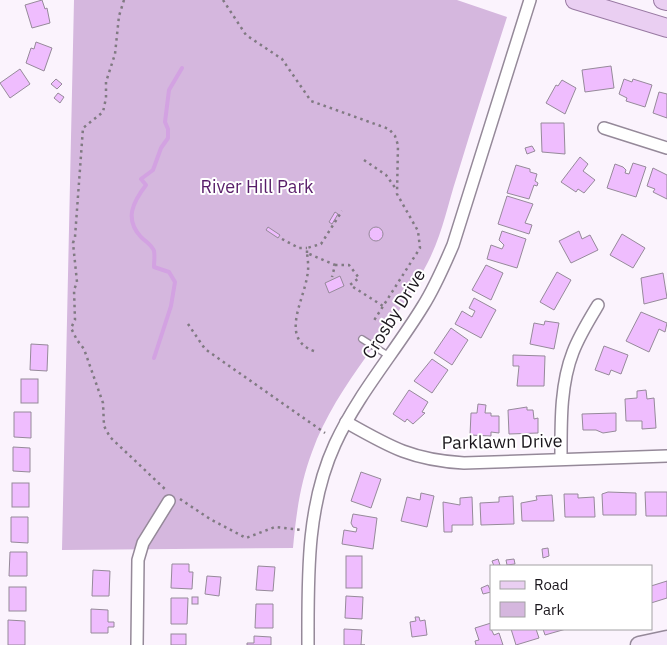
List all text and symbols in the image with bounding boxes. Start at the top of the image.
park label: River Hill Park [200,175,314,198]
street label: Crosby Drive [357,264,430,363]
street label: Parklawn Drive [441,429,563,454]
legend [490,565,652,630]
text: Road [534,575,569,594]
text: Park [534,600,564,619]

